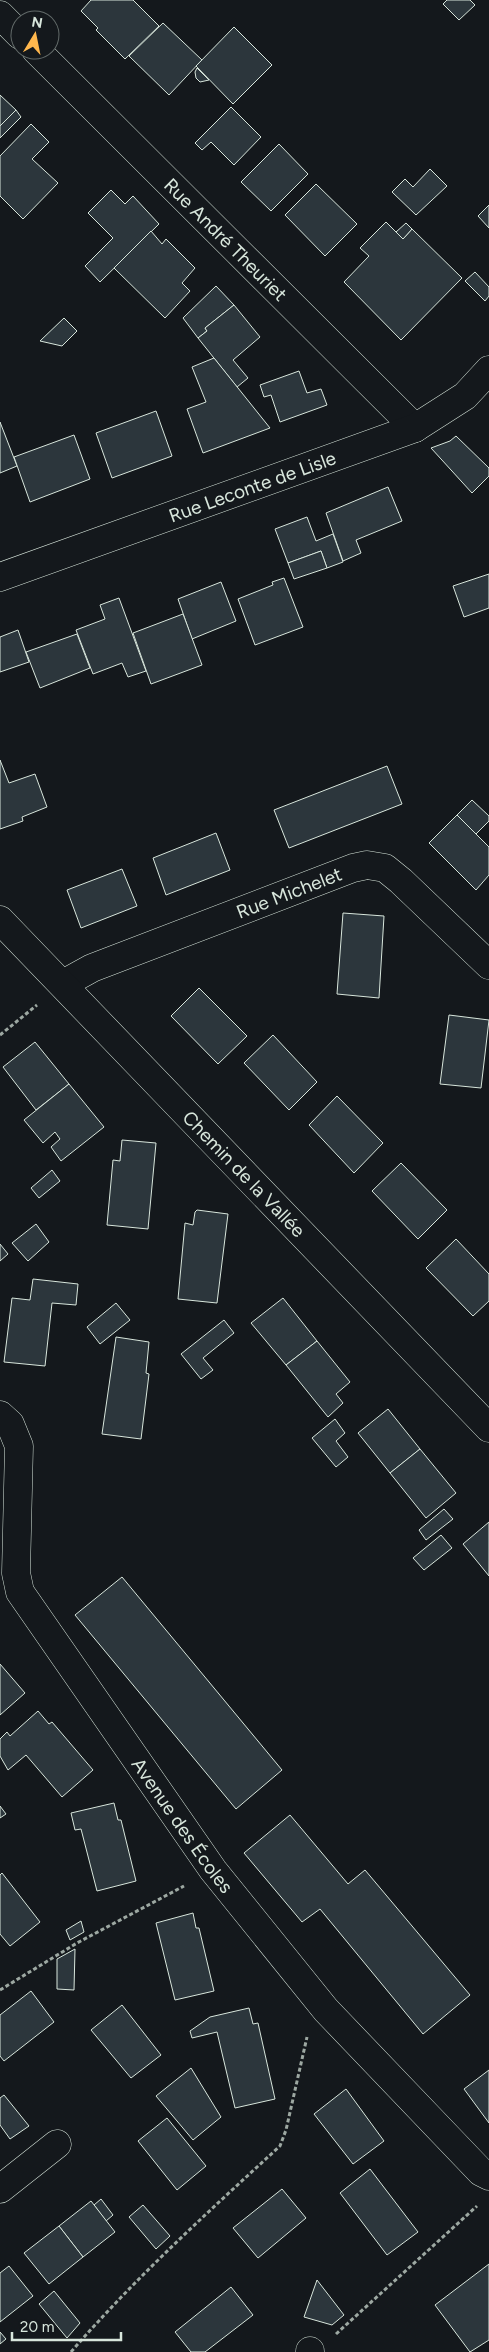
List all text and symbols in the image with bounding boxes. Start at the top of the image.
north arrow [10,10,60,60]
text: N [30,13,44,32]
street label: Rue André Theuriet [159,173,292,305]
street label: Rue Leconte de Lisle [166,446,339,527]
street label: Rue Michelet [233,862,345,923]
street label: Chemin de la Vallée [178,1106,310,1242]
street label: Avenue des Écoles [127,1753,238,1898]
scale bar [12,2310,121,2342]
text: 20 m [20,2318,54,2336]

